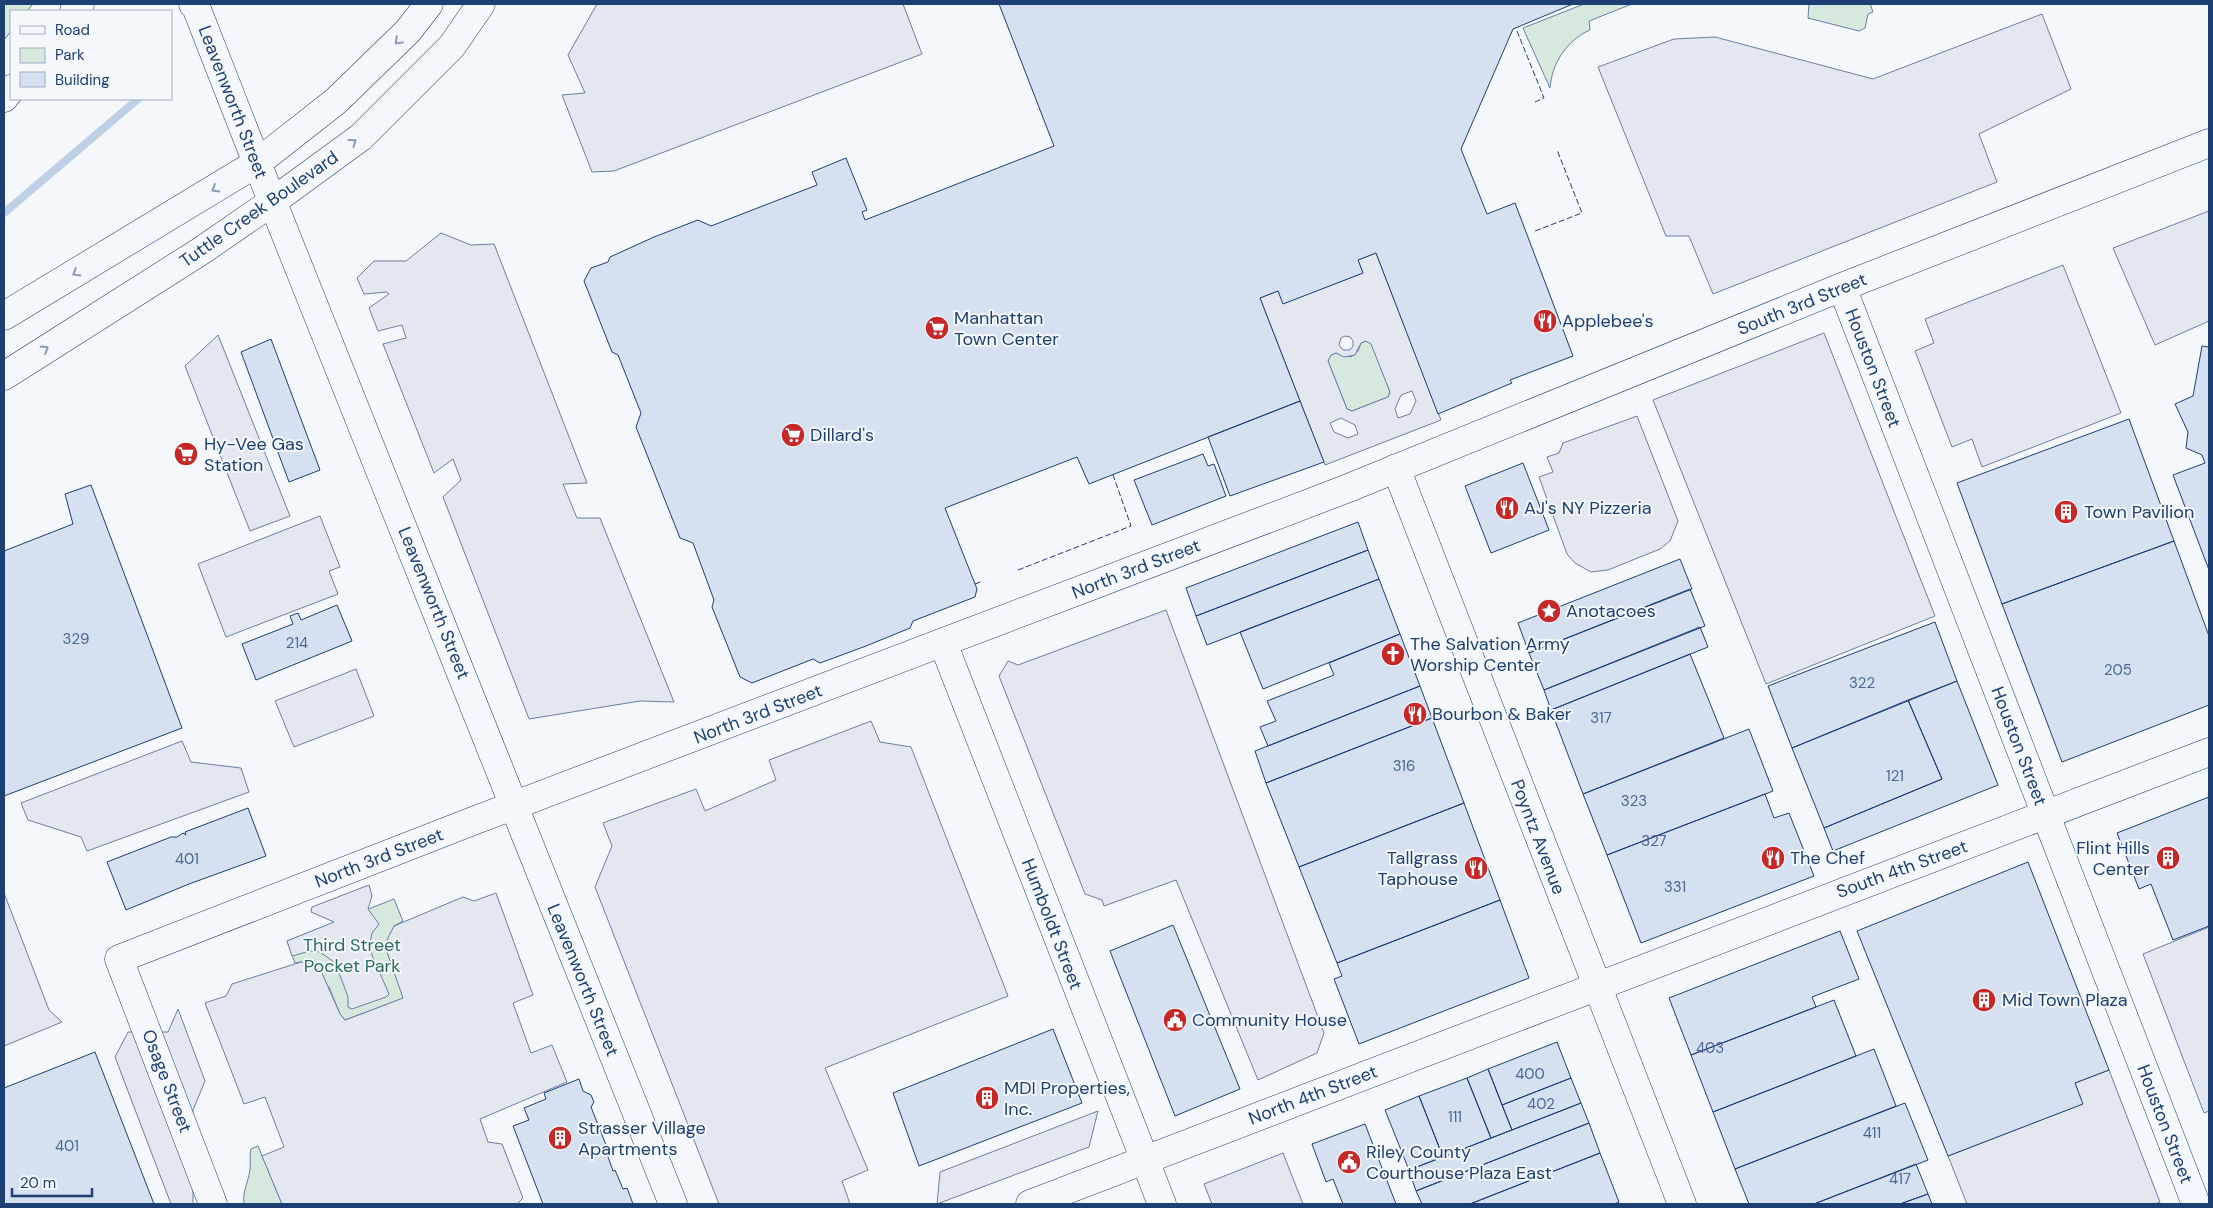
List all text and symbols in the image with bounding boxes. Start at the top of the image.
legend [10,10,172,100]
text: Road [55,20,90,40]
street label: Leavenworth Street [193,22,273,182]
one-way arrow [395,35,404,44]
text: Park [55,45,85,65]
text: Building [55,70,110,90]
one-way arrow [348,139,357,149]
street label: Tuttle Creek Boulevard [175,145,343,273]
one-way arrow [211,182,220,192]
one-way arrow [72,266,81,276]
street label: South 3rd Street [1734,267,1870,341]
street label: Houston Street [1839,305,1907,431]
place label: Manhattan Town Center [954,306,1059,351]
restaurant icon: Applebee's [1532,308,1558,334]
place label: Applebee's [1562,309,1654,333]
supermarket icon: Manhattan Town Center [924,315,950,341]
one-way arrow [39,346,48,356]
supermarket icon: Dillard's [780,422,806,448]
place label: Dillard's [810,423,874,447]
place label: Hy-Vee Gas Station [204,432,304,477]
supermarket icon: Hy-Vee Gas Station [173,441,199,467]
restaurant icon: AJ's NY Pizzeria [1494,495,1520,521]
place label: AJ's NY Pizzeria [1524,496,1652,520]
building icon: Town Pavilion [2053,499,2079,525]
place label: Town Pavilion [2084,500,2194,524]
street label: Leavenworth Street [392,523,476,683]
street label: North 3rd Street [1068,533,1204,605]
place icon: Anotacoes [1536,598,1562,624]
place label: Anotacoes [1566,599,1656,623]
house number: 329 [63,629,89,649]
place label: The Salvation Army Worship Center [1410,632,1570,677]
house number: 214 [286,633,308,653]
church icon: The Salvation Army Worship Center [1380,641,1406,667]
house number: 205 [2104,660,2132,680]
house number: 322 [1849,673,1875,693]
street label: North 3rd Street [690,678,826,750]
street label: Houston Street [1985,683,2053,809]
restaurant icon: Bourbon & Baker [1402,701,1428,727]
place label: Bourbon & Baker [1432,702,1572,726]
house number: 317 [1590,708,1612,728]
house number: 316 [1393,756,1415,776]
house number: 121 [1886,766,1904,786]
street label: Poyntz Avenue [1505,776,1571,898]
house number: 323 [1621,791,1647,811]
street label: North 3rd Street [311,822,447,894]
house number: 327 [1641,831,1667,851]
street label: South 4th Street [1833,834,1971,904]
place label: Flint Hills Center [2076,836,2150,881]
restaurant icon: The Chef [1760,845,1786,871]
building icon: Flint Hills Center [2155,845,2181,871]
place label: Tallgrass Taphouse [1378,846,1458,891]
place label: The Chef [1790,846,1865,870]
house number: 401 [175,849,199,869]
street label: Humboldt Street [1016,855,1088,993]
restaurant icon: Tallgrass Taphouse [1463,855,1489,881]
house number: 331 [1664,877,1686,897]
street label: Leavenworth Street [541,900,625,1060]
park label: Third Street Pocket Park [303,933,401,978]
building icon: Mid Town Plaza [1971,987,1997,1013]
place label: Mid Town Plaza [2002,988,2127,1012]
public building icon: Community House [1162,1007,1188,1033]
place label: Community House [1192,1008,1347,1032]
street label: Osage Street [136,1026,198,1136]
house number: 403 [1696,1038,1724,1058]
street label: North 4th Street [1245,1059,1381,1131]
street label: Houston Street [2131,1061,2199,1187]
house number: 400 [1515,1064,1545,1084]
place label: MDI Properties, Inc. [1004,1076,1130,1121]
building icon: MDI Properties, Inc. [974,1085,1000,1111]
house number: 402 [1527,1094,1555,1114]
house number: 111 [1448,1107,1462,1127]
place label: Strasser Village Apartments [578,1116,706,1161]
house number: 411 [1863,1123,1881,1143]
building icon: Strasser Village Apartments [547,1125,573,1151]
house number: 401 [55,1136,79,1156]
place label: Riley County Courthouse Plaza East [1366,1140,1552,1185]
public building icon: Riley County Courthouse Plaza East [1336,1149,1362,1175]
scale bar [12,1166,92,1198]
house number: 417 [1889,1169,1911,1189]
text: 20 m [20,1173,56,1193]

